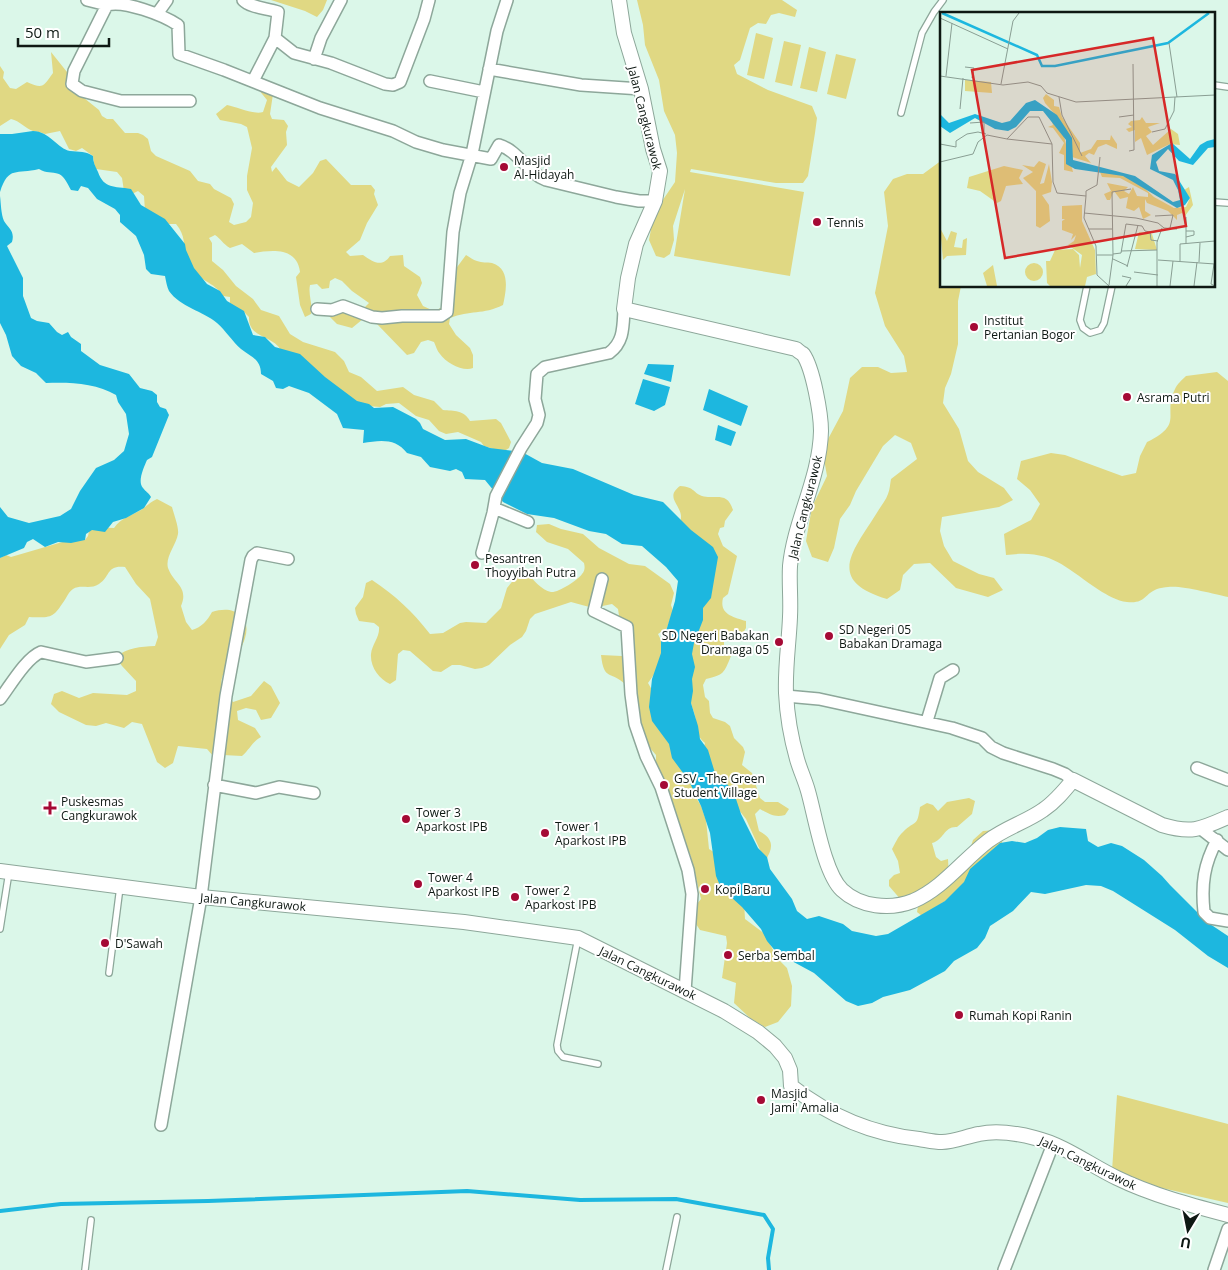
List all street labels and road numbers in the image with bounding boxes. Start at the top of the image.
street label: Jalan Cangkurawok [624,63,666,172]
street label: Jalan Cangkurawok [784,453,826,562]
street label: Jalan Cangkurawok [198,889,307,915]
street label: Jalan Cangkurawok [596,942,700,1004]
street label: Jalan Cangkurawok [1036,1132,1140,1194]

